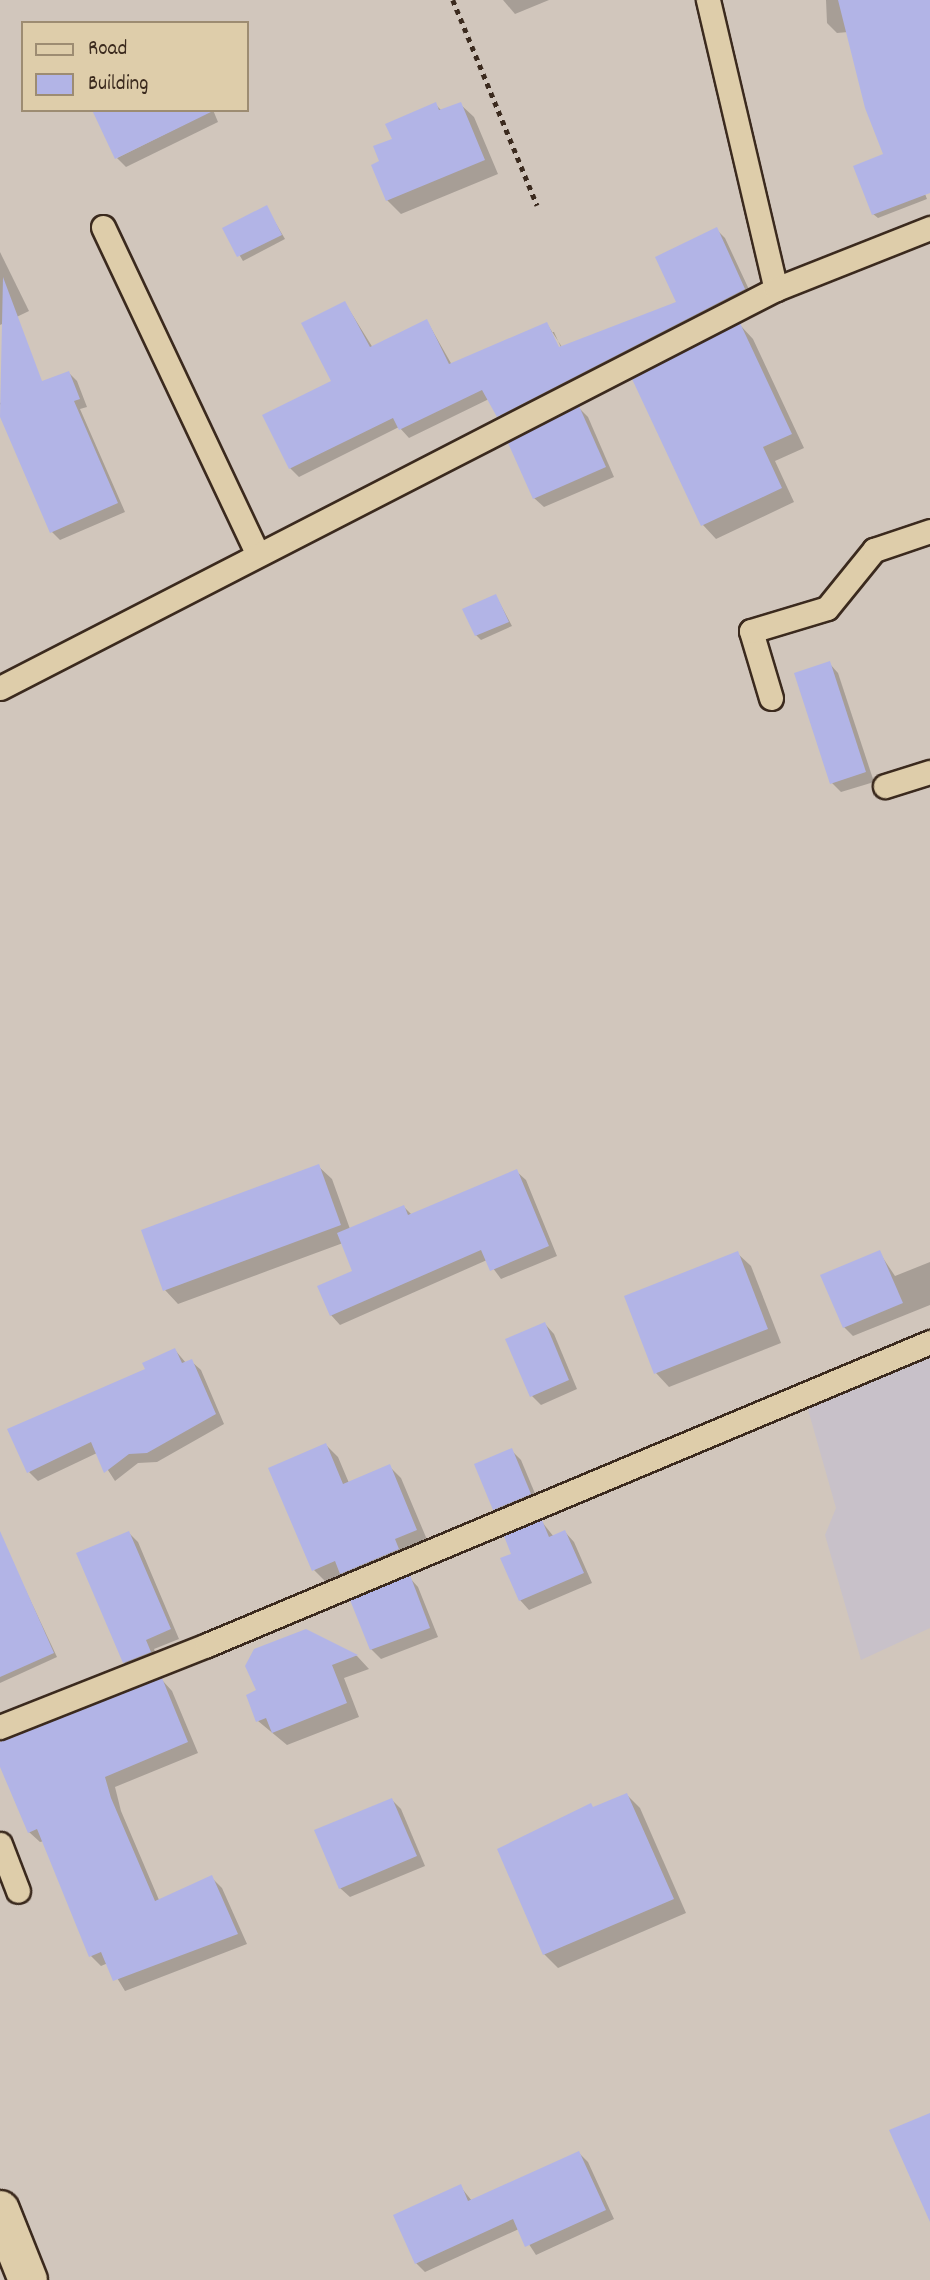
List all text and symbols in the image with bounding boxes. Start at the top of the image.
legend [21,21,248,112]
text: Road [88,35,127,65]
text: Building [88,70,148,100]

